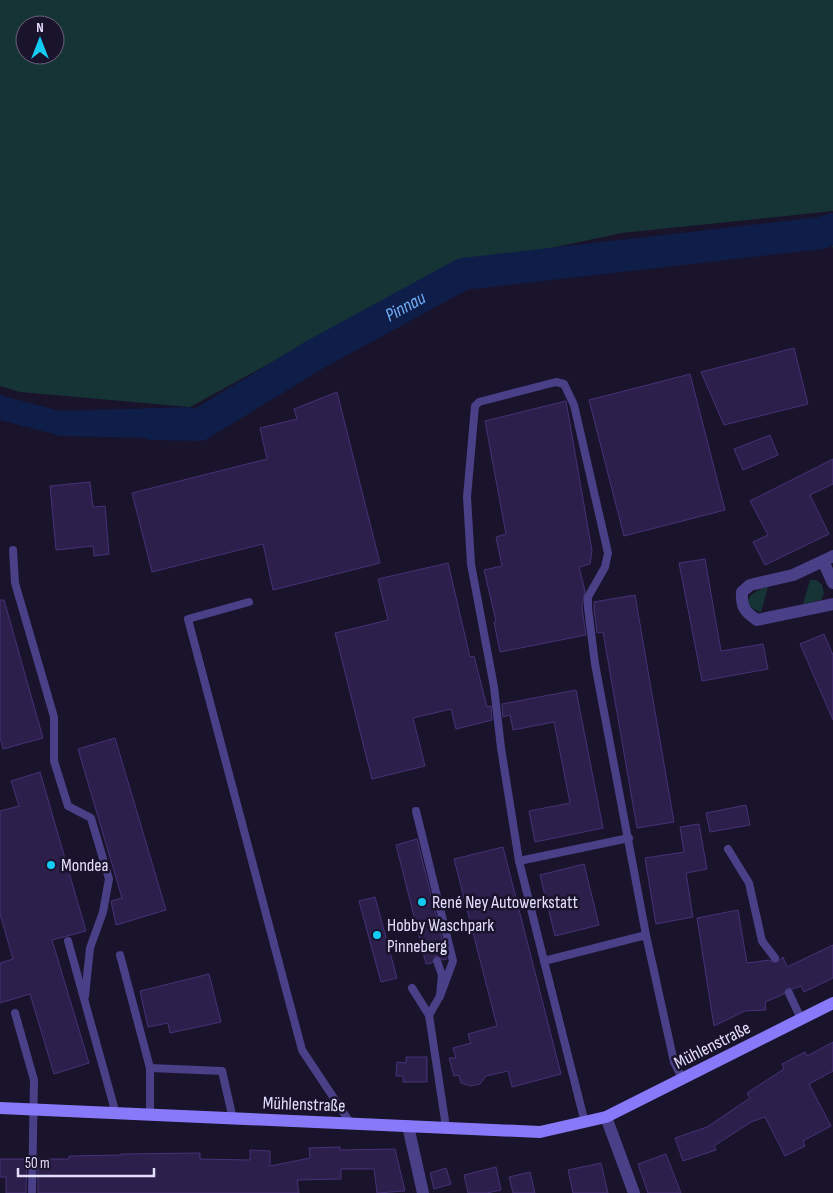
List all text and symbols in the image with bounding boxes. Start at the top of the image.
north arrow [15,15,65,65]
text: N [36,19,44,36]
water label: Pinnau [381,287,430,327]
place label: Mondea [61,855,109,876]
marker: Mondea [45,859,57,871]
place label: René Ney Autowerkstatt [432,892,579,913]
marker: René Ney Autowerkstatt [416,896,428,908]
place label: Hobby Waschpark Pinneberg [387,915,494,957]
marker: Hobby Waschpark Pinneberg [371,929,383,941]
street label: Mühlenstraße [671,1017,754,1074]
street label: Mühlenstraße [262,1093,346,1116]
scale bar [18,1146,154,1178]
text: 50 m [25,1154,50,1173]

